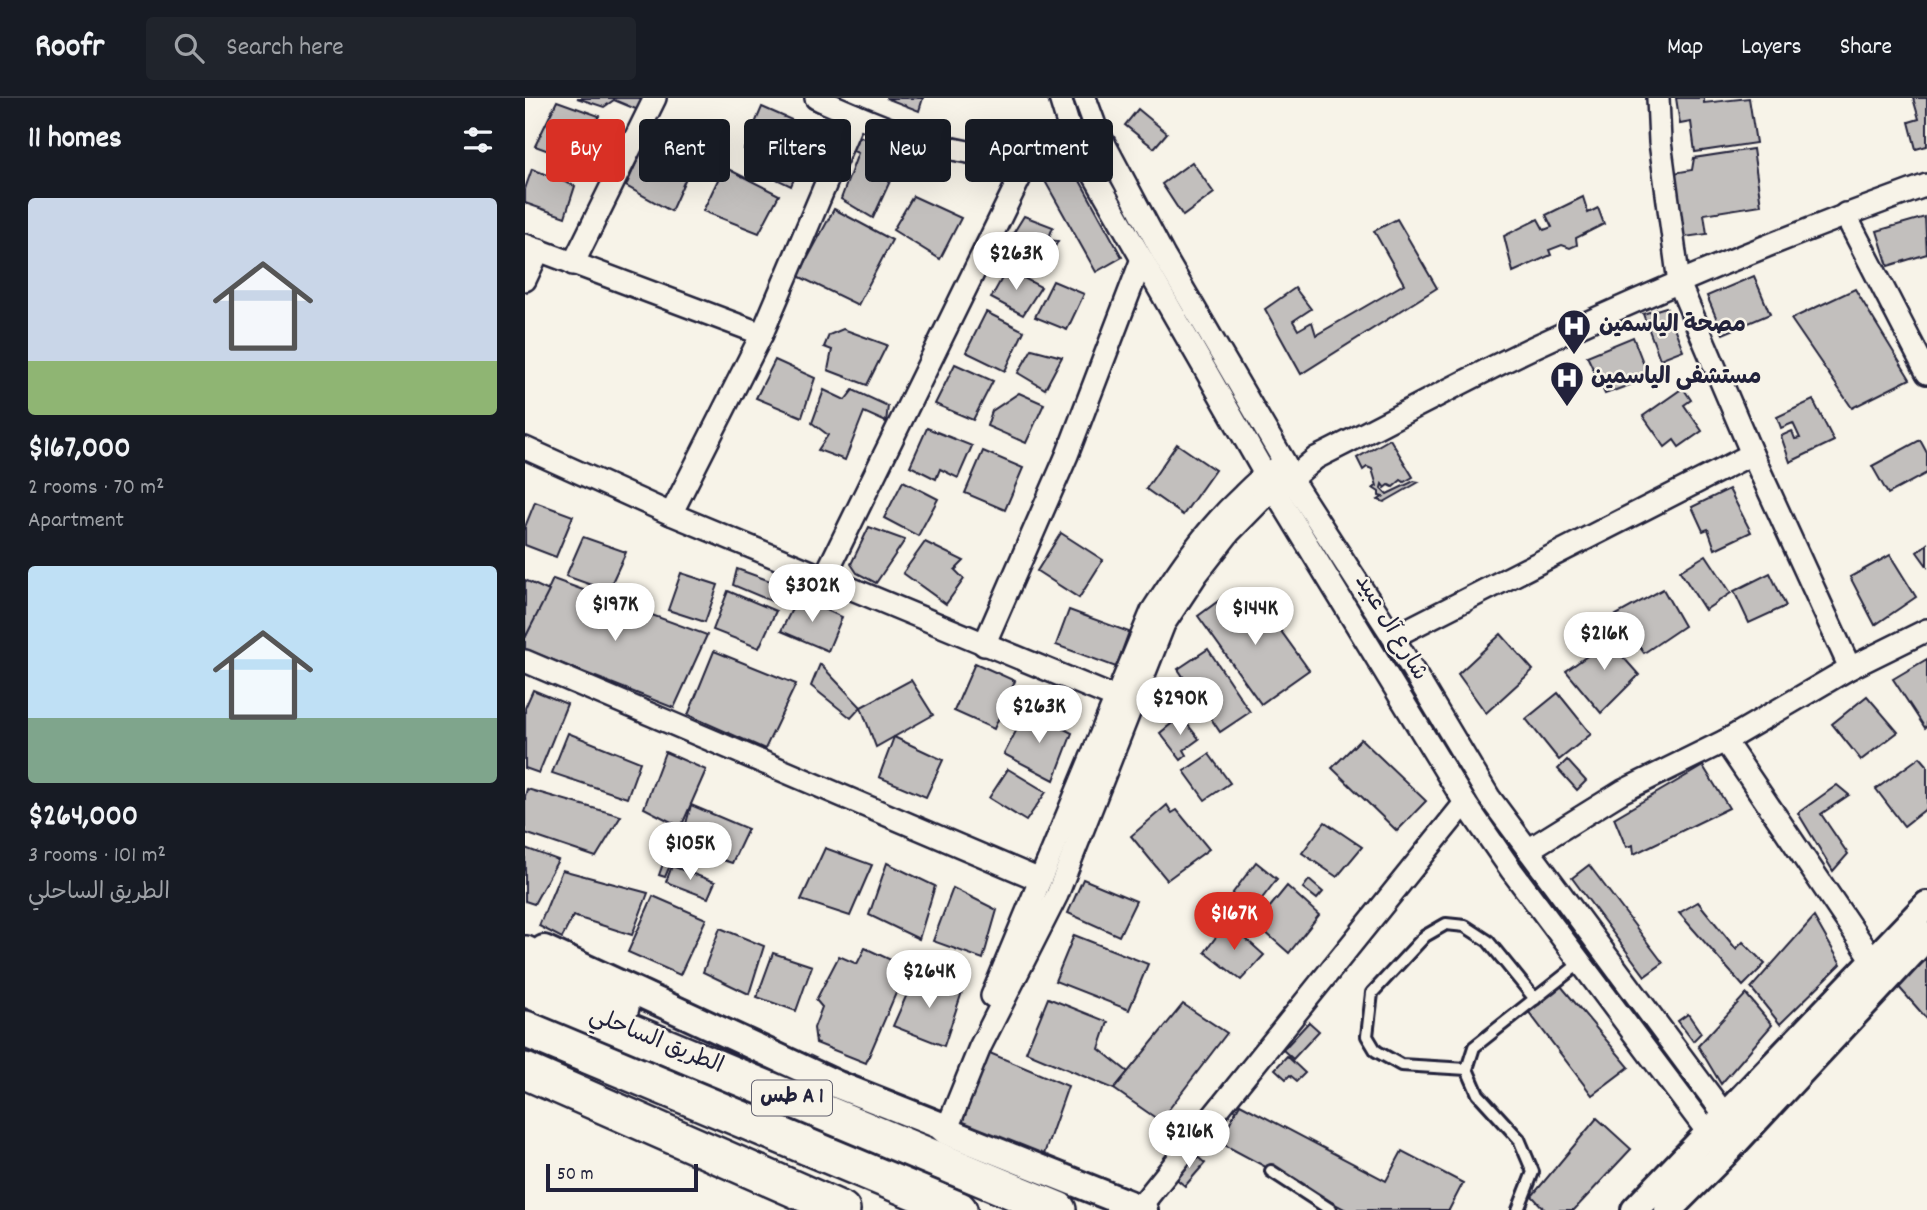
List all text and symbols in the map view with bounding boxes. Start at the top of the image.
search box [146,17,636,80]
text: Roofr [35,25,104,72]
icon: search [170,29,208,67]
text: Search here [226,30,344,67]
text: Map [1667,31,1703,65]
text: Layers [1741,31,1802,65]
text: Share [1840,31,1892,65]
text: 11 homes [28,119,122,162]
chip: Buy [546,119,625,182]
chip: Rent [639,119,730,182]
chip: Filters [744,119,851,182]
chip: New [865,119,951,182]
chip: Apartment [965,119,1113,182]
icon: filters [459,121,497,159]
pin: $263K [967,232,1065,292]
text: $263K [989,238,1043,271]
icon: home [200,243,326,369]
hospital icon: مصحة الياسمين [1555,307,1593,356]
place label: مصحة الياسمين [1599,310,1746,343]
hospital icon: مستشفى الياسمين [1548,359,1586,408]
place label: مستشفى الياسمين [1591,362,1761,395]
text: $167,000 [28,429,131,472]
text: 2 rooms · 70 m² [28,472,164,505]
text: Apartment [28,505,124,538]
pin: $302K [763,564,861,624]
street label: شارع آل عبيد [1345,568,1435,688]
text: $302K [784,570,840,603]
pin: $197K [566,584,664,643]
pin: $144K [1206,588,1304,647]
text: $197K [592,589,638,622]
text: $144K [1232,593,1278,626]
icon: home [200,612,326,738]
pin: $216K [1555,612,1653,672]
text: $216K [1580,618,1628,651]
pin: $290K [1131,678,1229,737]
text: $290K [1152,683,1208,716]
pin: $263K [990,686,1088,745]
text: $263K [1012,691,1066,724]
text: $264,000 [28,797,138,840]
pin: $105K [641,822,739,882]
text: $105K [665,828,715,861]
text: 3 rooms · 101 m² [28,840,166,873]
text: الطريق الساحلي [28,877,170,910]
pin: $167K [1185,892,1283,952]
text: $167K [1210,898,1258,931]
pin: $264K [880,950,978,1010]
text: $264K [902,956,956,989]
street label: الطريق الساحلي [584,1000,728,1085]
road number: طس A 1 [752,1080,832,1116]
pin: $216K [1140,1110,1238,1170]
text: $216K [1165,1116,1213,1149]
scale bar [546,1161,698,1193]
text: 50 m [557,1162,594,1189]

